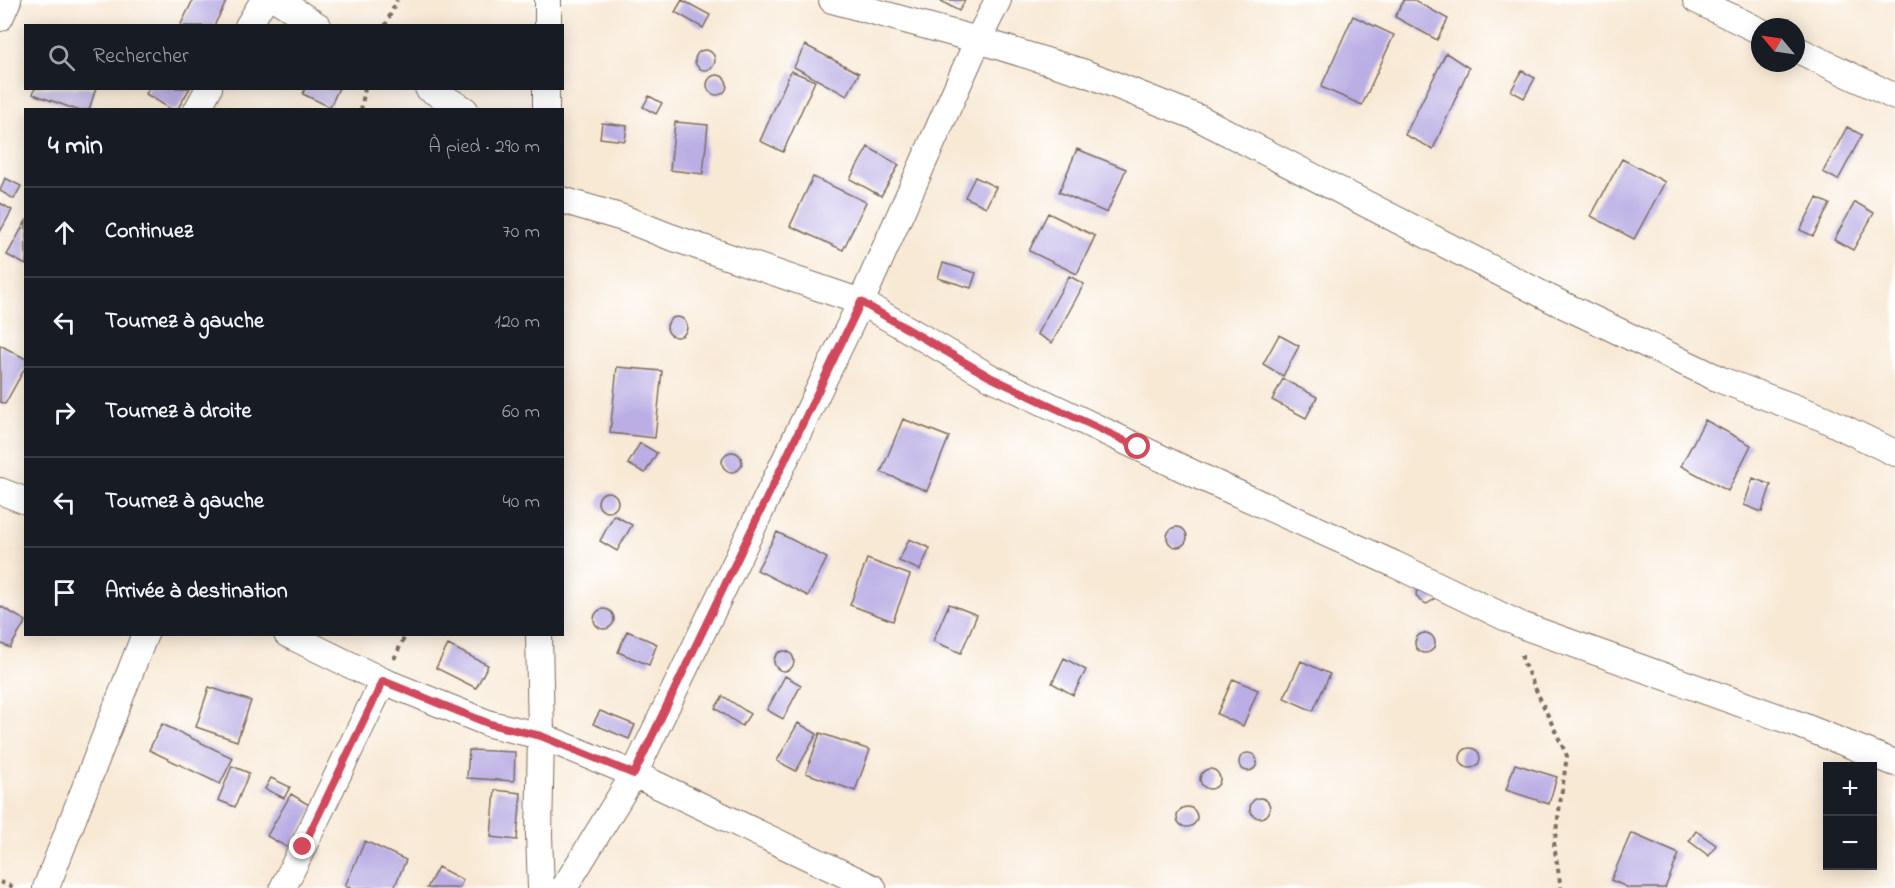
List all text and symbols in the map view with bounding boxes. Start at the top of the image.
north arrow [1751,18,1805,72]
search box [24,24,564,90]
icon: search [45,41,78,74]
text: Rechercher [93,41,189,73]
text: 4 min [48,128,103,166]
text: À pied · 290 m [429,133,540,162]
icon: ahead [48,216,81,249]
text: Continuez [105,216,193,248]
text: 70 m [503,218,540,247]
icon: left [48,306,81,339]
text: Tournez à gauche [105,306,264,338]
text: 120 m [495,308,540,337]
icon: right [48,396,81,429]
text: Tournez à droite [105,396,251,428]
text: 60 m [502,398,540,427]
route start [1124,433,1150,459]
icon: left [48,486,81,519]
text: Tournez à gauche [105,486,264,518]
text: 40 m [503,488,540,517]
icon: arrive [48,576,81,609]
text: Arrivée à destination [105,576,288,608]
map controls [1823,762,1877,870]
button: + [1823,762,1877,816]
button: − [1823,816,1877,870]
route end [289,833,315,859]

